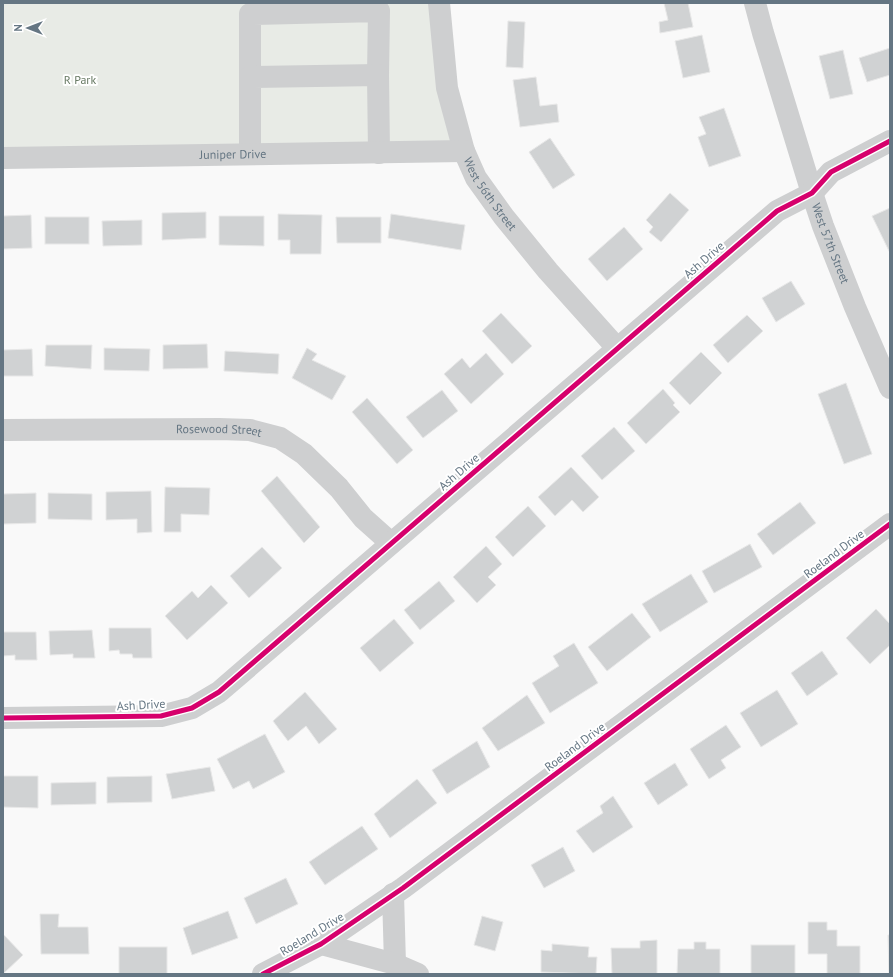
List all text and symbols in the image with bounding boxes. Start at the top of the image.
north arrow [8,8,48,48]
text: N [11,24,25,32]
park label: R Park [64,72,96,87]
street label: Juniper Drive [199,146,266,162]
street label: West 56th Street [461,155,520,234]
street label: West 57th Street [809,201,853,286]
street label: Ash Drive [680,238,727,281]
street label: Rosewood Street [176,421,264,440]
street label: Ash Drive [435,450,482,493]
street label: Roeland Drive [801,526,867,581]
street label: Ash Drive [116,696,166,713]
street label: Roeland Drive [542,719,608,774]
street label: Roeland Drive [277,909,346,958]

